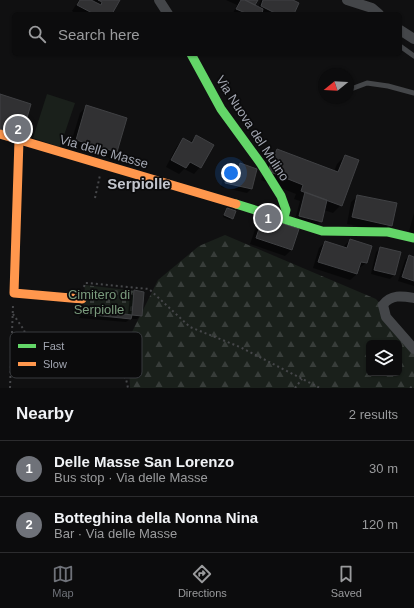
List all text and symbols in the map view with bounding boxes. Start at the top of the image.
search box [12,12,402,56]
icon: search [26,23,48,45]
text: Search here [58,26,140,43]
north arrow [318,68,354,104]
street label: Via Nuova del Mulino [213,73,292,184]
pin: 2 [5,114,31,144]
street label: Via delle Masse [58,132,150,171]
your location [221,163,241,183]
district label: Serpiolle [107,175,171,192]
pin: 1 [255,203,281,233]
park label: Cimitero di Serpiolle [68,287,130,317]
legend [10,332,142,378]
text: Fast [43,340,64,352]
map controls [366,340,402,376]
button: layers [366,340,402,376]
text: Slow [43,358,67,370]
text: Nearby [16,404,74,423]
text: 2 results [349,407,398,422]
text: Delle Masse San Lorenzo [54,453,234,470]
text: 1 [25,461,33,476]
text: 30 m [369,461,398,476]
text: Bus stop · Via delle Masse [54,470,208,485]
text: Botteghina della Nonna Nina [54,509,258,526]
text: 2 [25,517,33,532]
text: 120 m [362,517,398,532]
text: Bar · Via delle Masse [54,526,177,541]
tab: Map [52,563,74,599]
tab: Directions [178,563,227,599]
tab: Saved [331,563,362,599]

